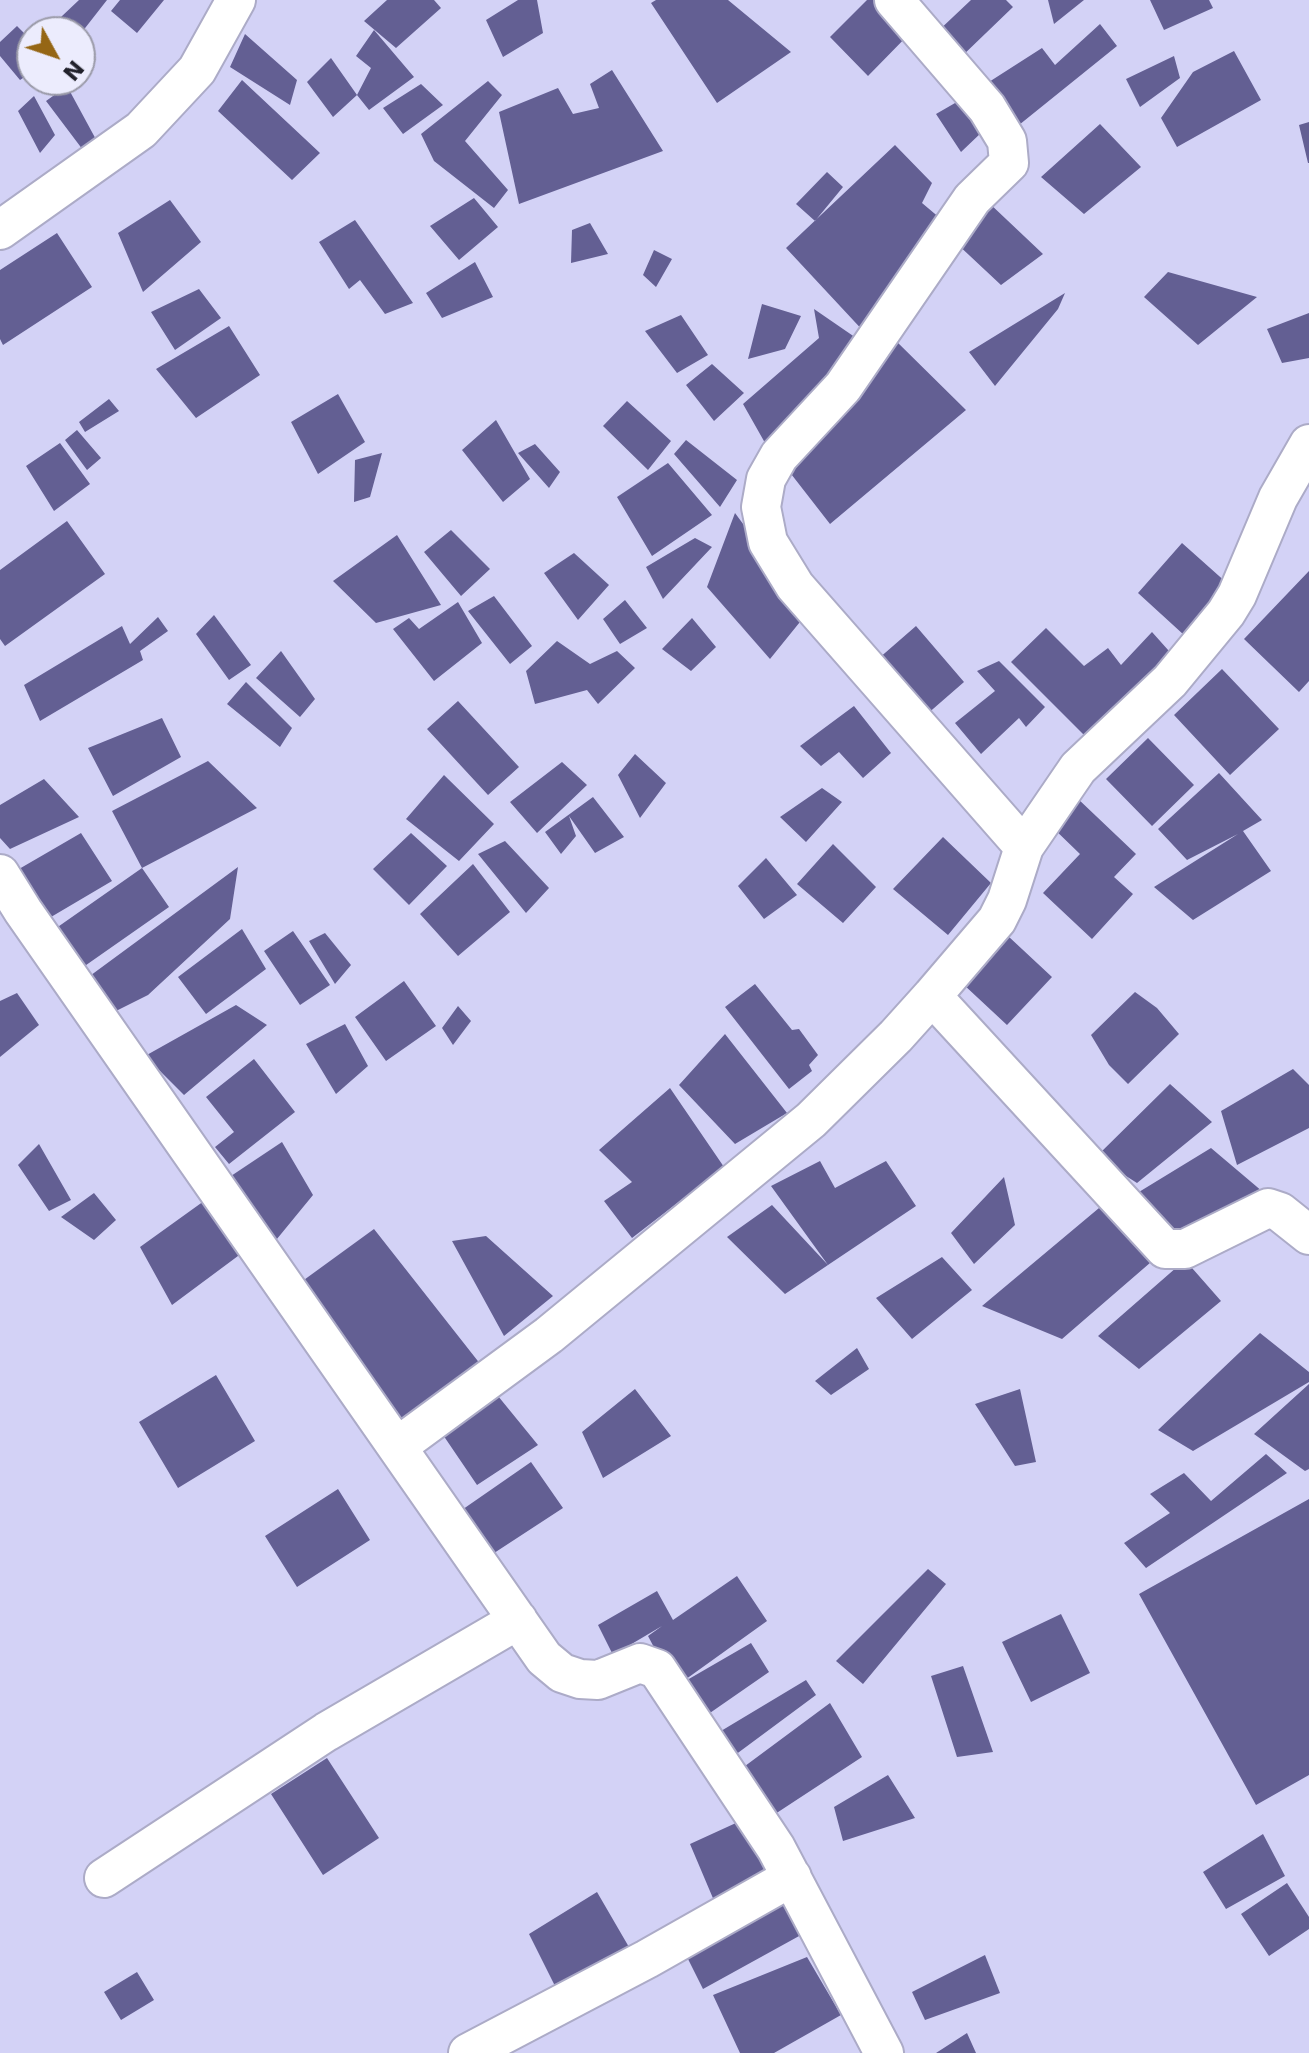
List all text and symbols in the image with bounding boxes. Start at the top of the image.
north arrow [16,16,96,96]
text: N [58,55,89,86]

